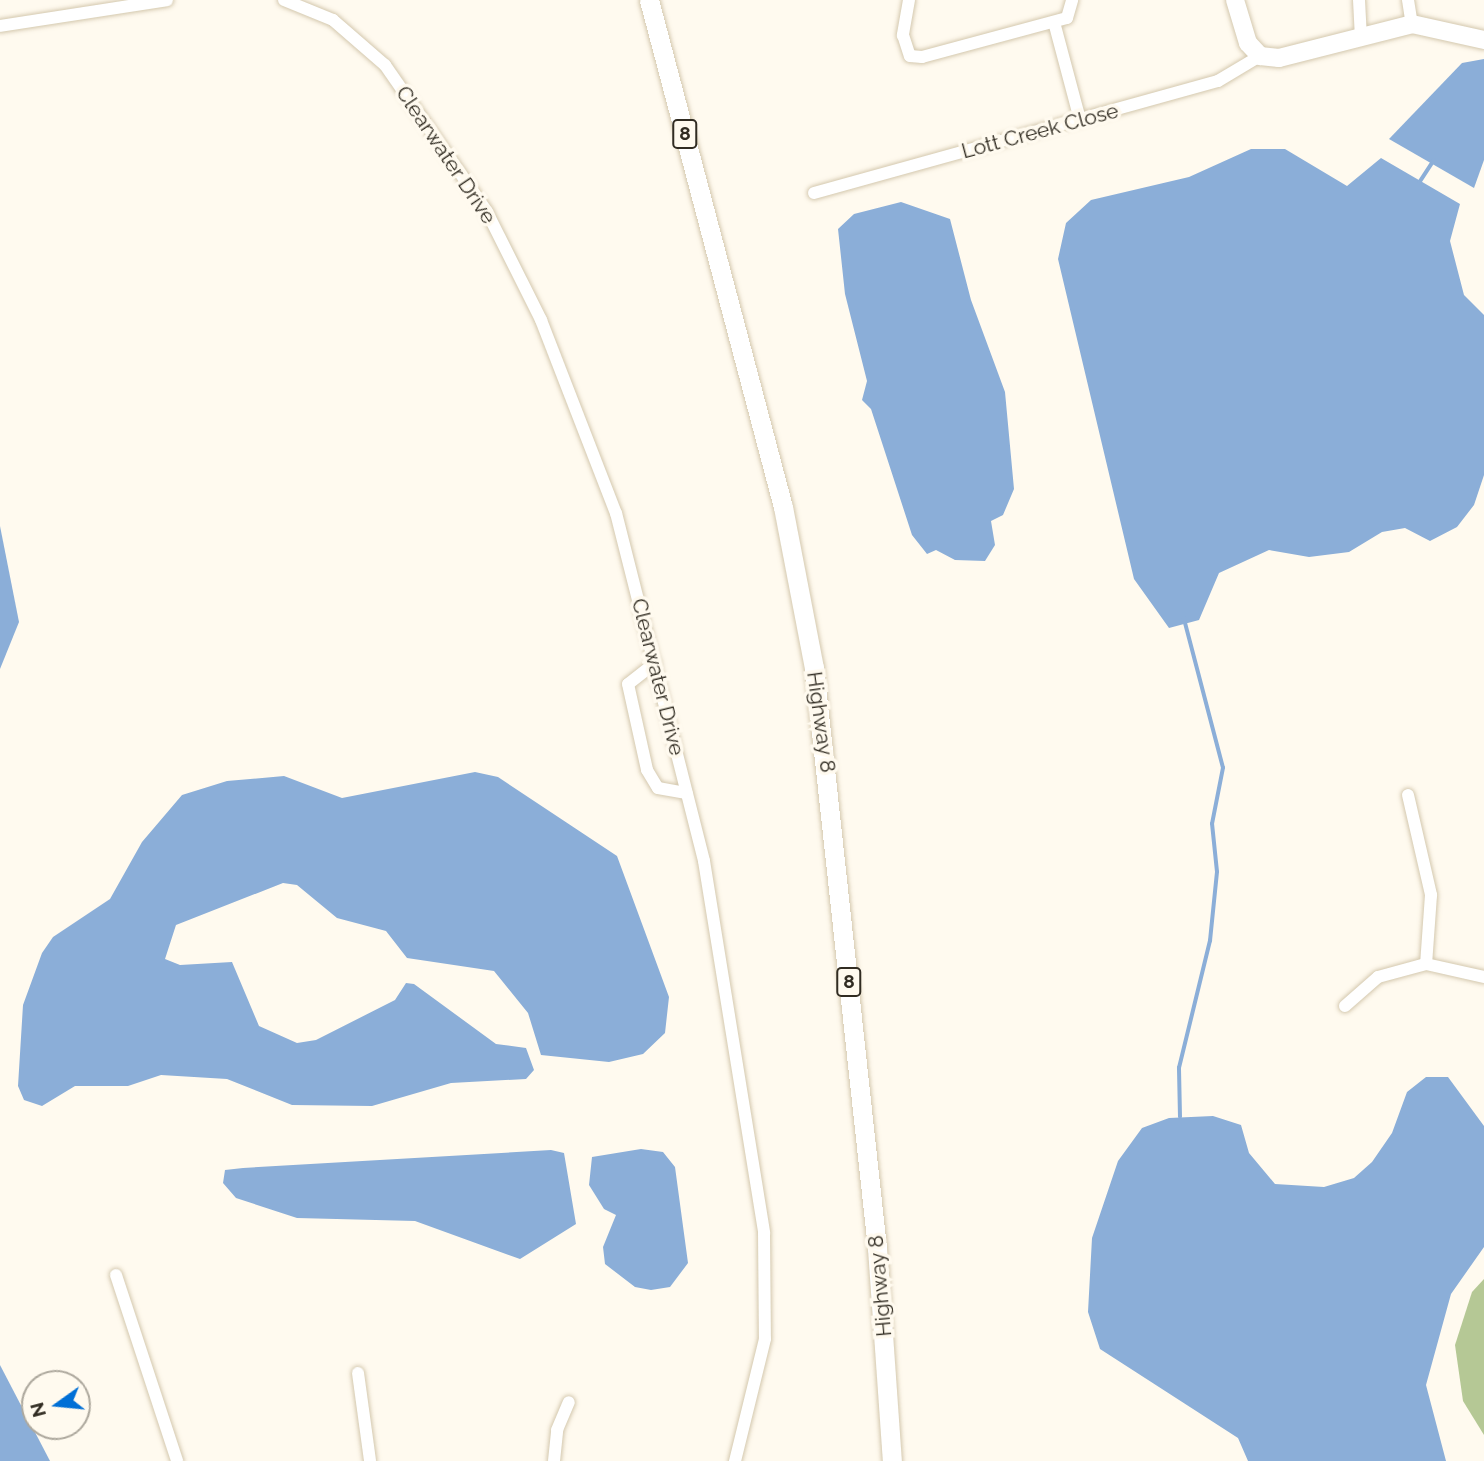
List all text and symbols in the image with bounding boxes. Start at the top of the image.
street label: Clearwater Drive [390,81,502,229]
street label: Lott Creek Close [959,98,1121,164]
road number: 8 [671,118,699,150]
street label: Clearwater Drive [626,596,690,758]
street label: Highway 8 [801,670,841,774]
road number: 8 [835,966,863,998]
street label: Highway 8 [863,1234,897,1338]
north arrow [21,1370,91,1440]
text: N [25,1400,50,1420]

